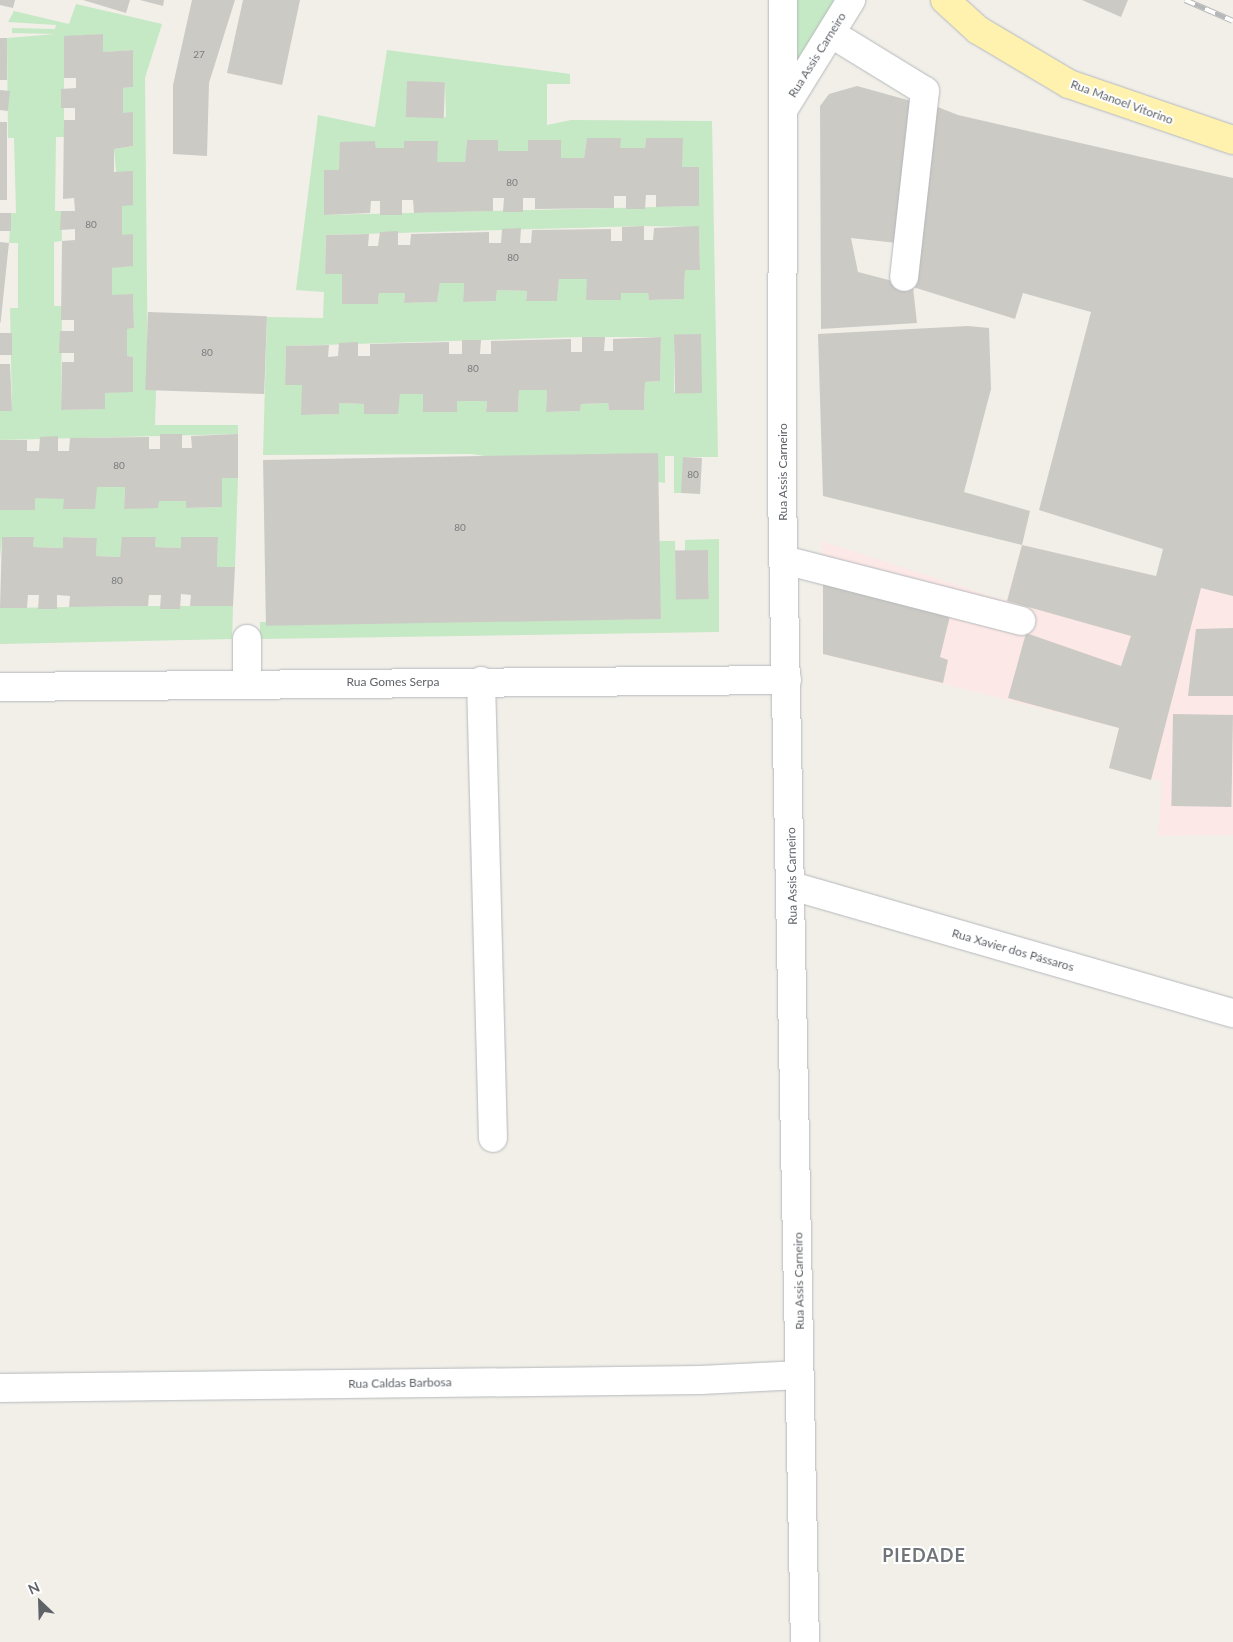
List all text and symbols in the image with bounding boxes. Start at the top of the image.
street label: Rua Assis Carneiro [785,10,849,100]
house number: 27 [193,49,205,61]
street label: Rua Manoel Vitorino [1069,77,1175,127]
house number: 80 [506,177,518,189]
house number: 80 [85,219,97,231]
house number: 80 [507,252,519,264]
house number: 80 [201,347,213,359]
house number: 80 [467,363,479,375]
street label: Rua Assis Carneiro [776,423,790,521]
house number: 80 [113,460,125,472]
house number: 80 [687,469,699,481]
house number: 80 [454,522,466,534]
house number: 80 [111,575,123,587]
street label: Rua Gomes Serpa [347,675,439,689]
street label: Rua Assis Carneiro [784,827,800,925]
street label: Rua Xavier dos Pássaros [950,926,1076,974]
street label: Rua Assis Carneiro [791,1232,807,1330]
street label: Rua Caldas Barbosa [348,1375,452,1391]
district label: PIEDADE [881,1544,967,1566]
north arrow [15,1577,65,1627]
text: N [25,1578,42,1598]

